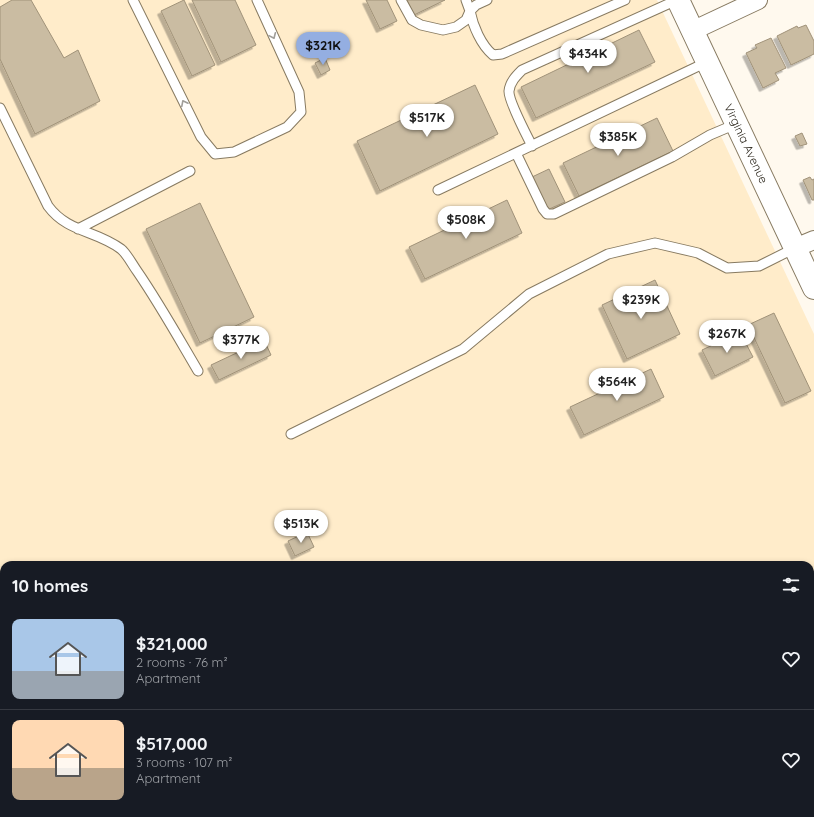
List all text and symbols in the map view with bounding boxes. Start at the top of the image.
one-way arrow [268,31,276,39]
pin: $321K [295,32,351,66]
text: $321K [305,37,341,53]
pin: $434K [560,40,616,74]
text: $434K [569,45,607,61]
one-way arrow [181,99,189,107]
street label: Virginia Avenue [721,101,772,186]
pin: $517K [399,104,455,138]
text: $517K [409,109,445,125]
pin: $385K [590,123,646,157]
text: $385K [599,128,637,144]
pin: $508K [438,206,494,240]
text: $508K [447,211,485,227]
pin: $239K [613,286,669,320]
text: $239K [622,291,660,307]
pin: $267K [699,320,755,354]
text: $267K [708,325,746,341]
pin: $377K [213,326,269,360]
text: $377K [222,331,260,347]
pin: $564K [589,368,645,402]
text: $564K [598,373,636,389]
pin: $513K [273,510,329,544]
text: $513K [283,515,319,531]
icon: filters [780,574,802,596]
text: 10 homes [12,575,88,596]
text: $321,000 [136,633,208,654]
icon: home [44,635,92,683]
icon: heart [780,648,802,670]
text: 2 rooms · 76 m² [136,654,228,670]
text: Apartment [136,670,201,686]
text: $517,000 [136,733,207,754]
icon: home [44,736,92,784]
icon: heart [780,749,802,771]
text: 3 rooms · 107 m² [136,754,232,770]
text: Apartment [136,770,201,786]

